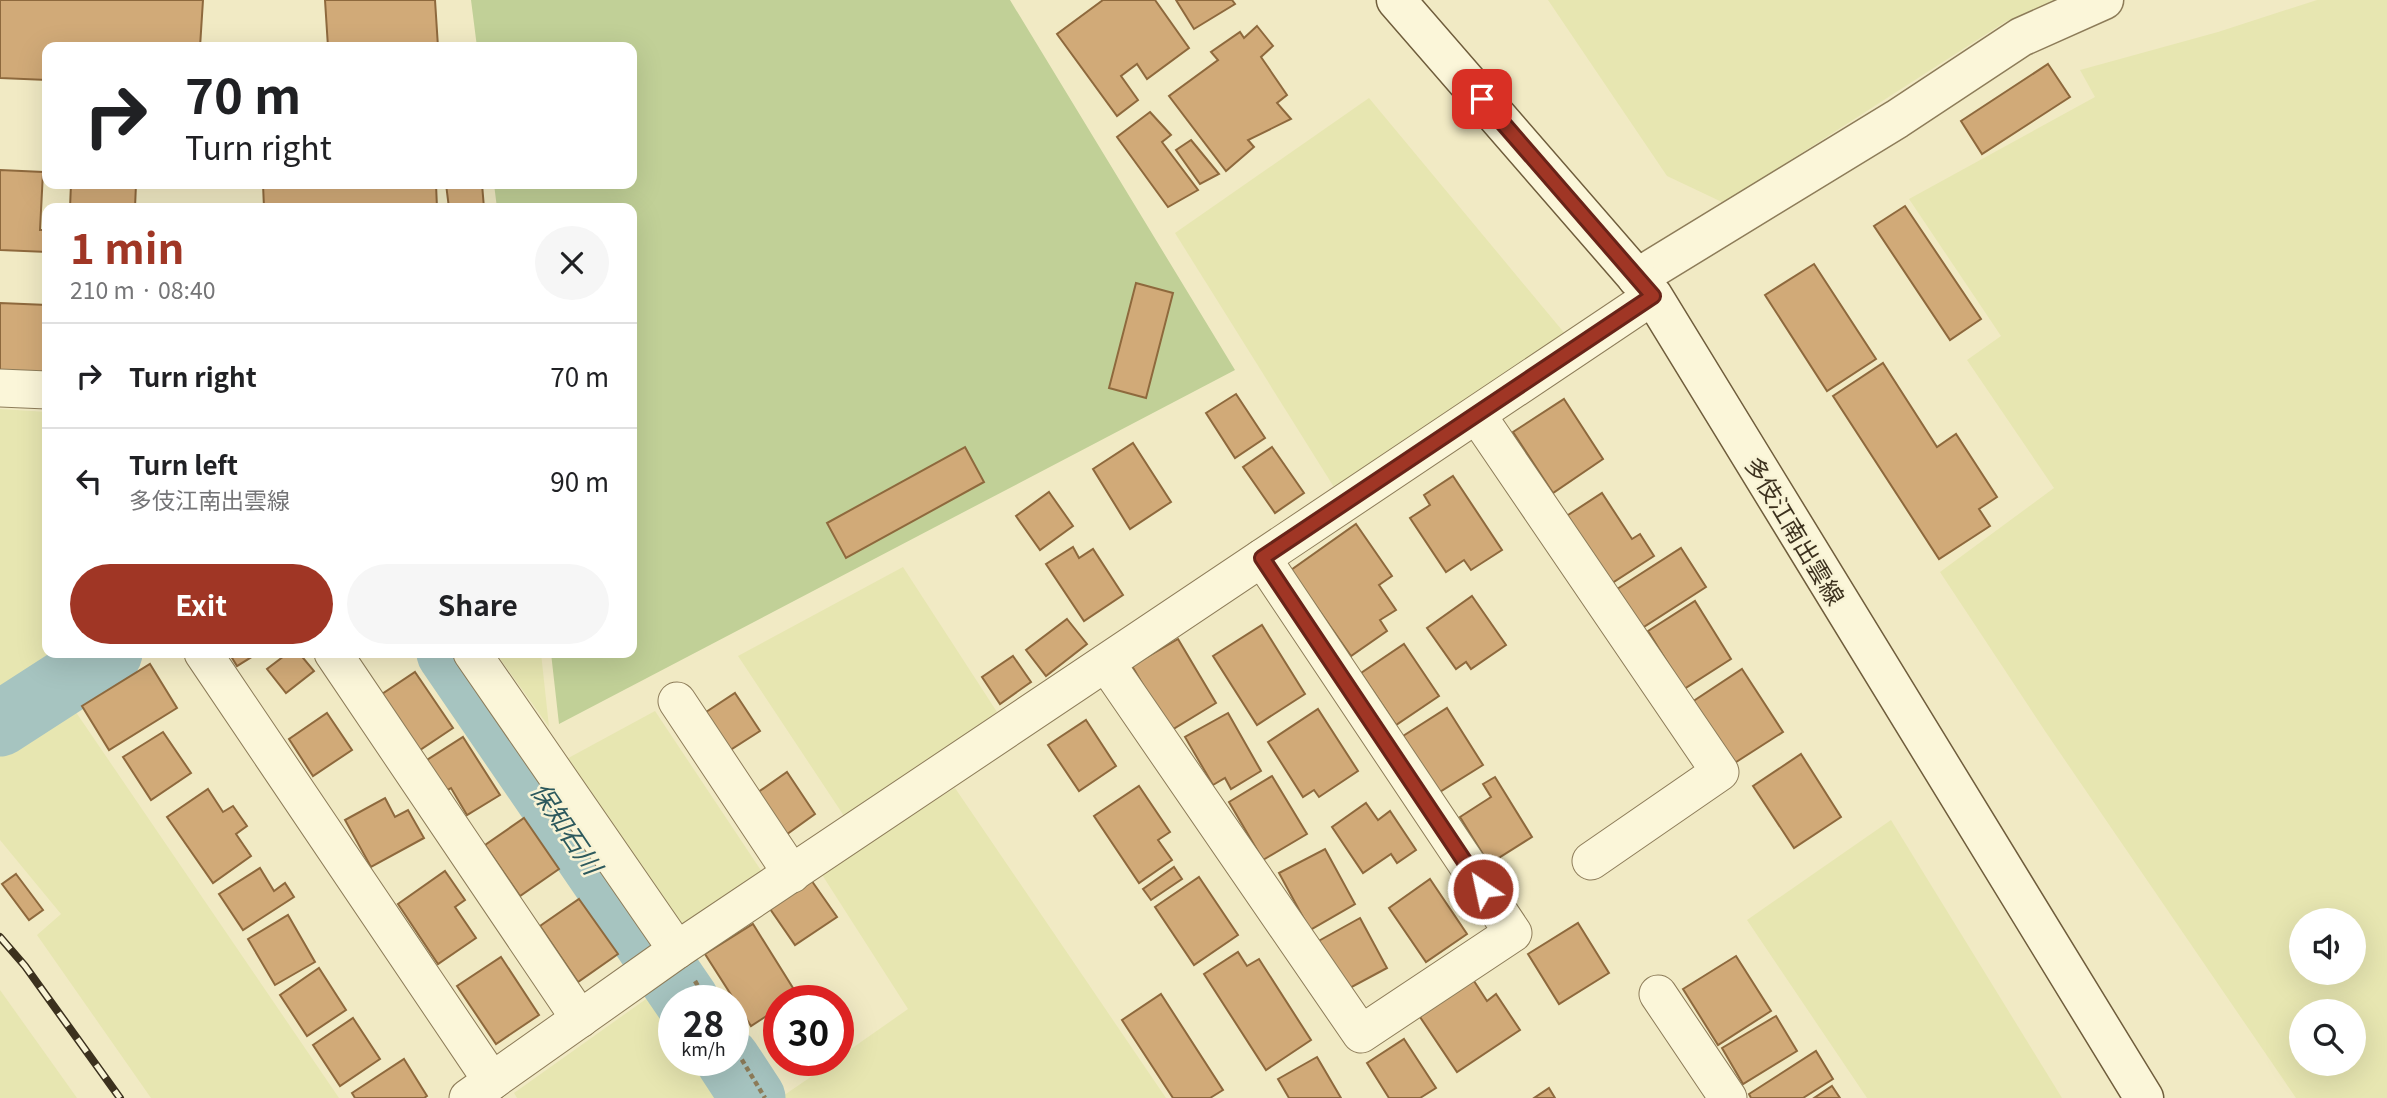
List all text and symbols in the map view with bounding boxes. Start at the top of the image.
text: 70 m [185,57,301,128]
pin [1452,69,1512,129]
icon: right [70,70,161,161]
icon: arrive [1463,80,1501,118]
text: Turn right [185,123,332,169]
text: 1 min [70,215,185,276]
button: close [535,226,609,300]
text: 210 m · 08:40 [70,272,215,306]
icon: right [70,357,108,395]
text: Turn right [129,357,257,394]
text: 70 m [550,357,609,394]
text: Turn left [129,445,238,482]
street label: 多伎江南出雲線 [1738,449,1854,611]
icon: left [70,462,108,500]
text: 90 m [550,462,609,499]
text: 多伎江南出雲線 [129,482,290,516]
button: Exit [70,564,333,644]
button: Share [347,564,609,644]
water label: 保知石川 [524,774,614,883]
position arrow [1446,852,1520,926]
map controls [2289,908,2366,1076]
button: sound [2289,908,2366,985]
speed limit sign: 30 [763,985,854,1076]
text: 28 [683,996,724,1047]
button: search [2289,999,2366,1076]
text: km/h [681,1035,726,1061]

